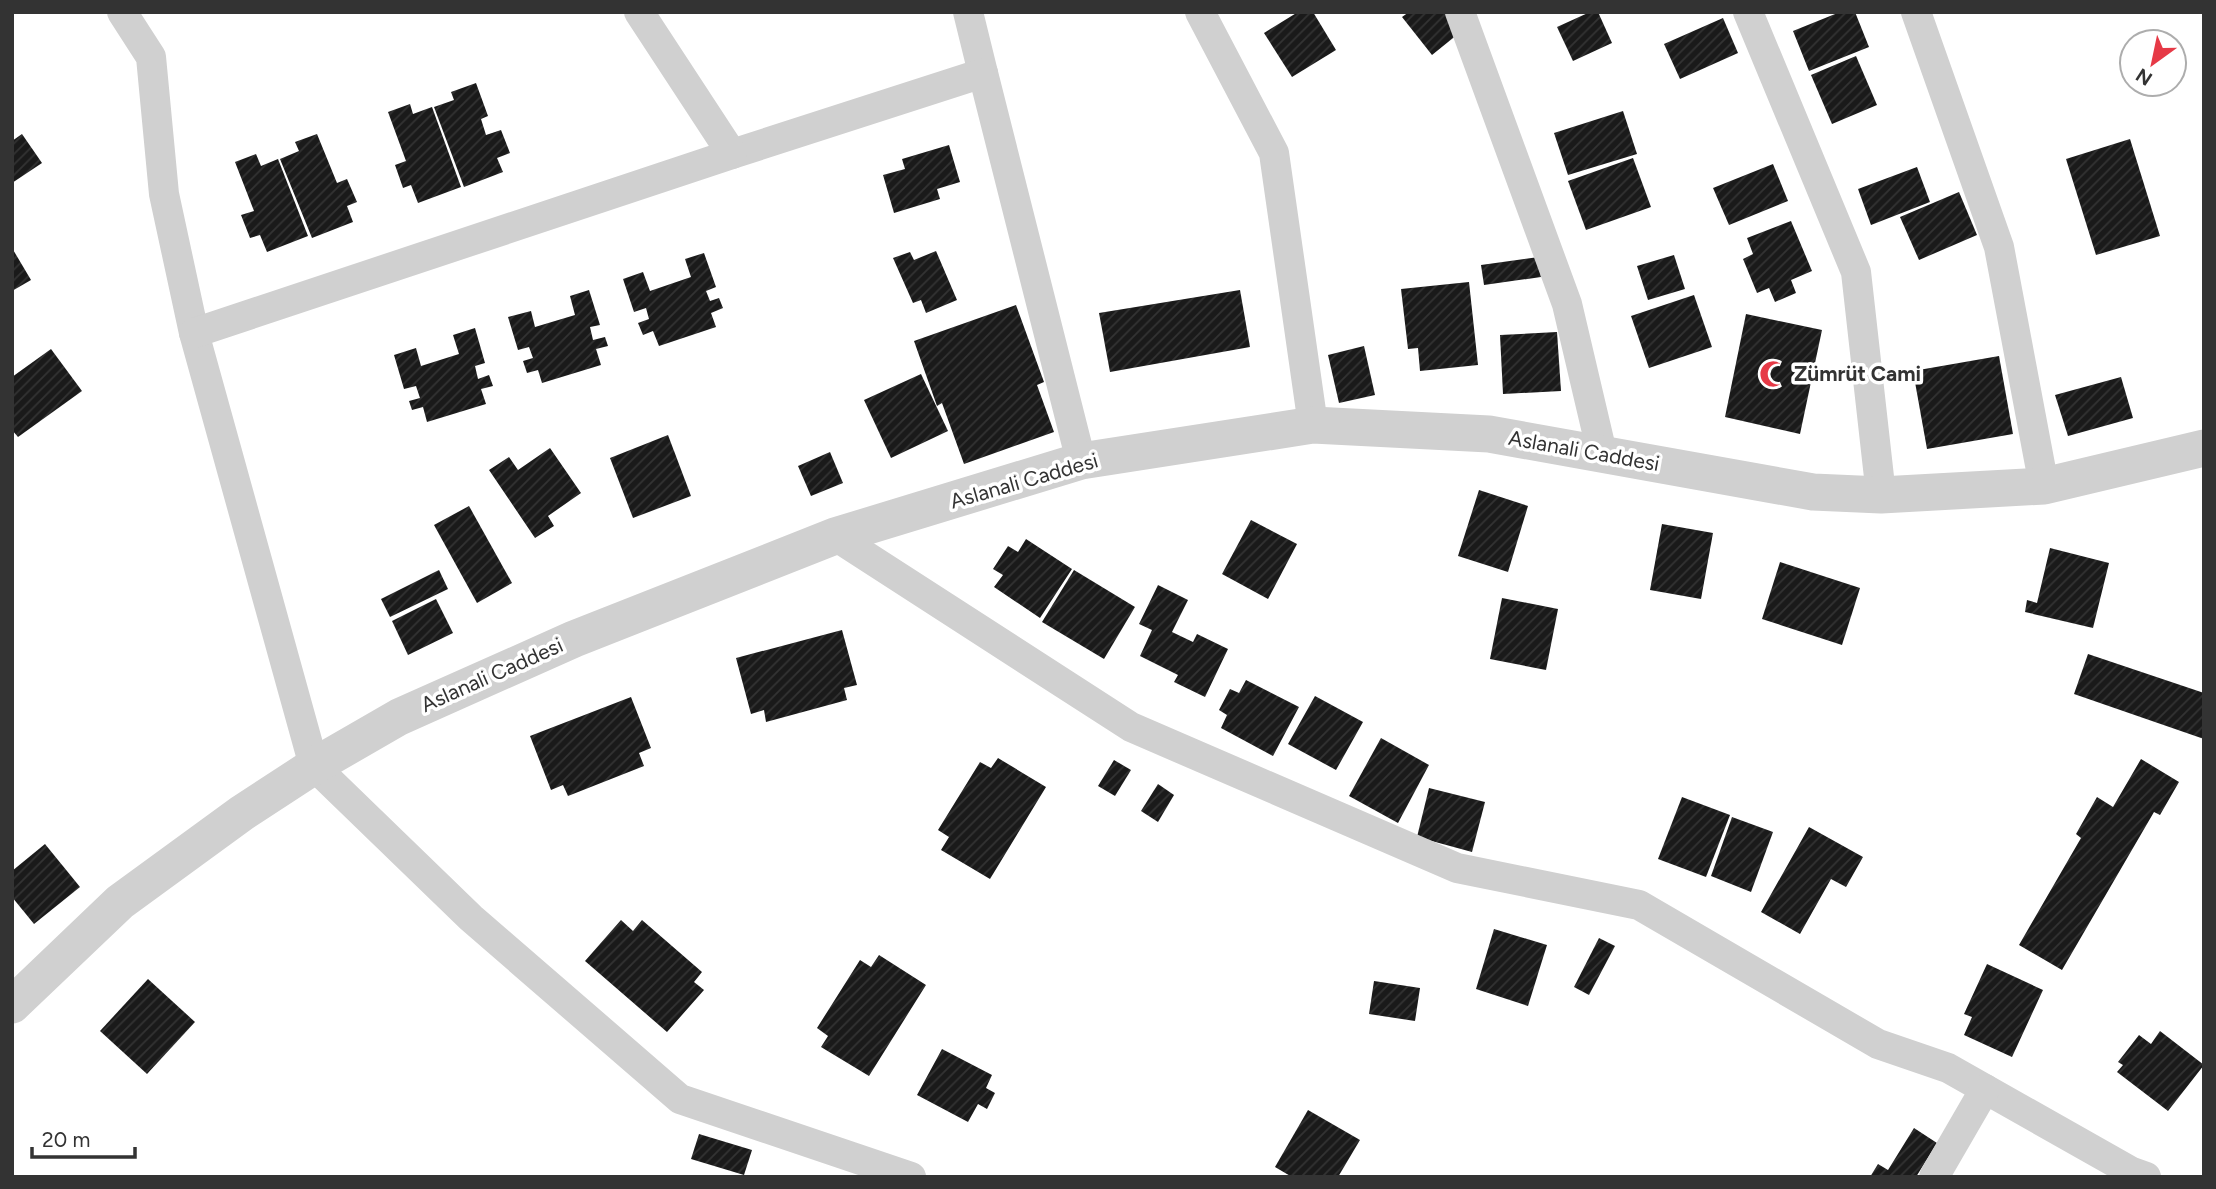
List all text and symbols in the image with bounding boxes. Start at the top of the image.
north arrow [2118,28,2188,98]
text: N [2132,63,2156,90]
mosque icon: Zümrüt Cami [1758,359,1788,389]
place label: Zümrüt Cami [1794,361,1921,386]
street label: Aslanali Caddesi [1507,425,1662,476]
street label: Aslanali Caddesi [947,447,1101,514]
street label: Aslanali Caddesi [417,632,567,717]
scale bar [32,1116,135,1160]
text: 20 m [42,1127,90,1152]

